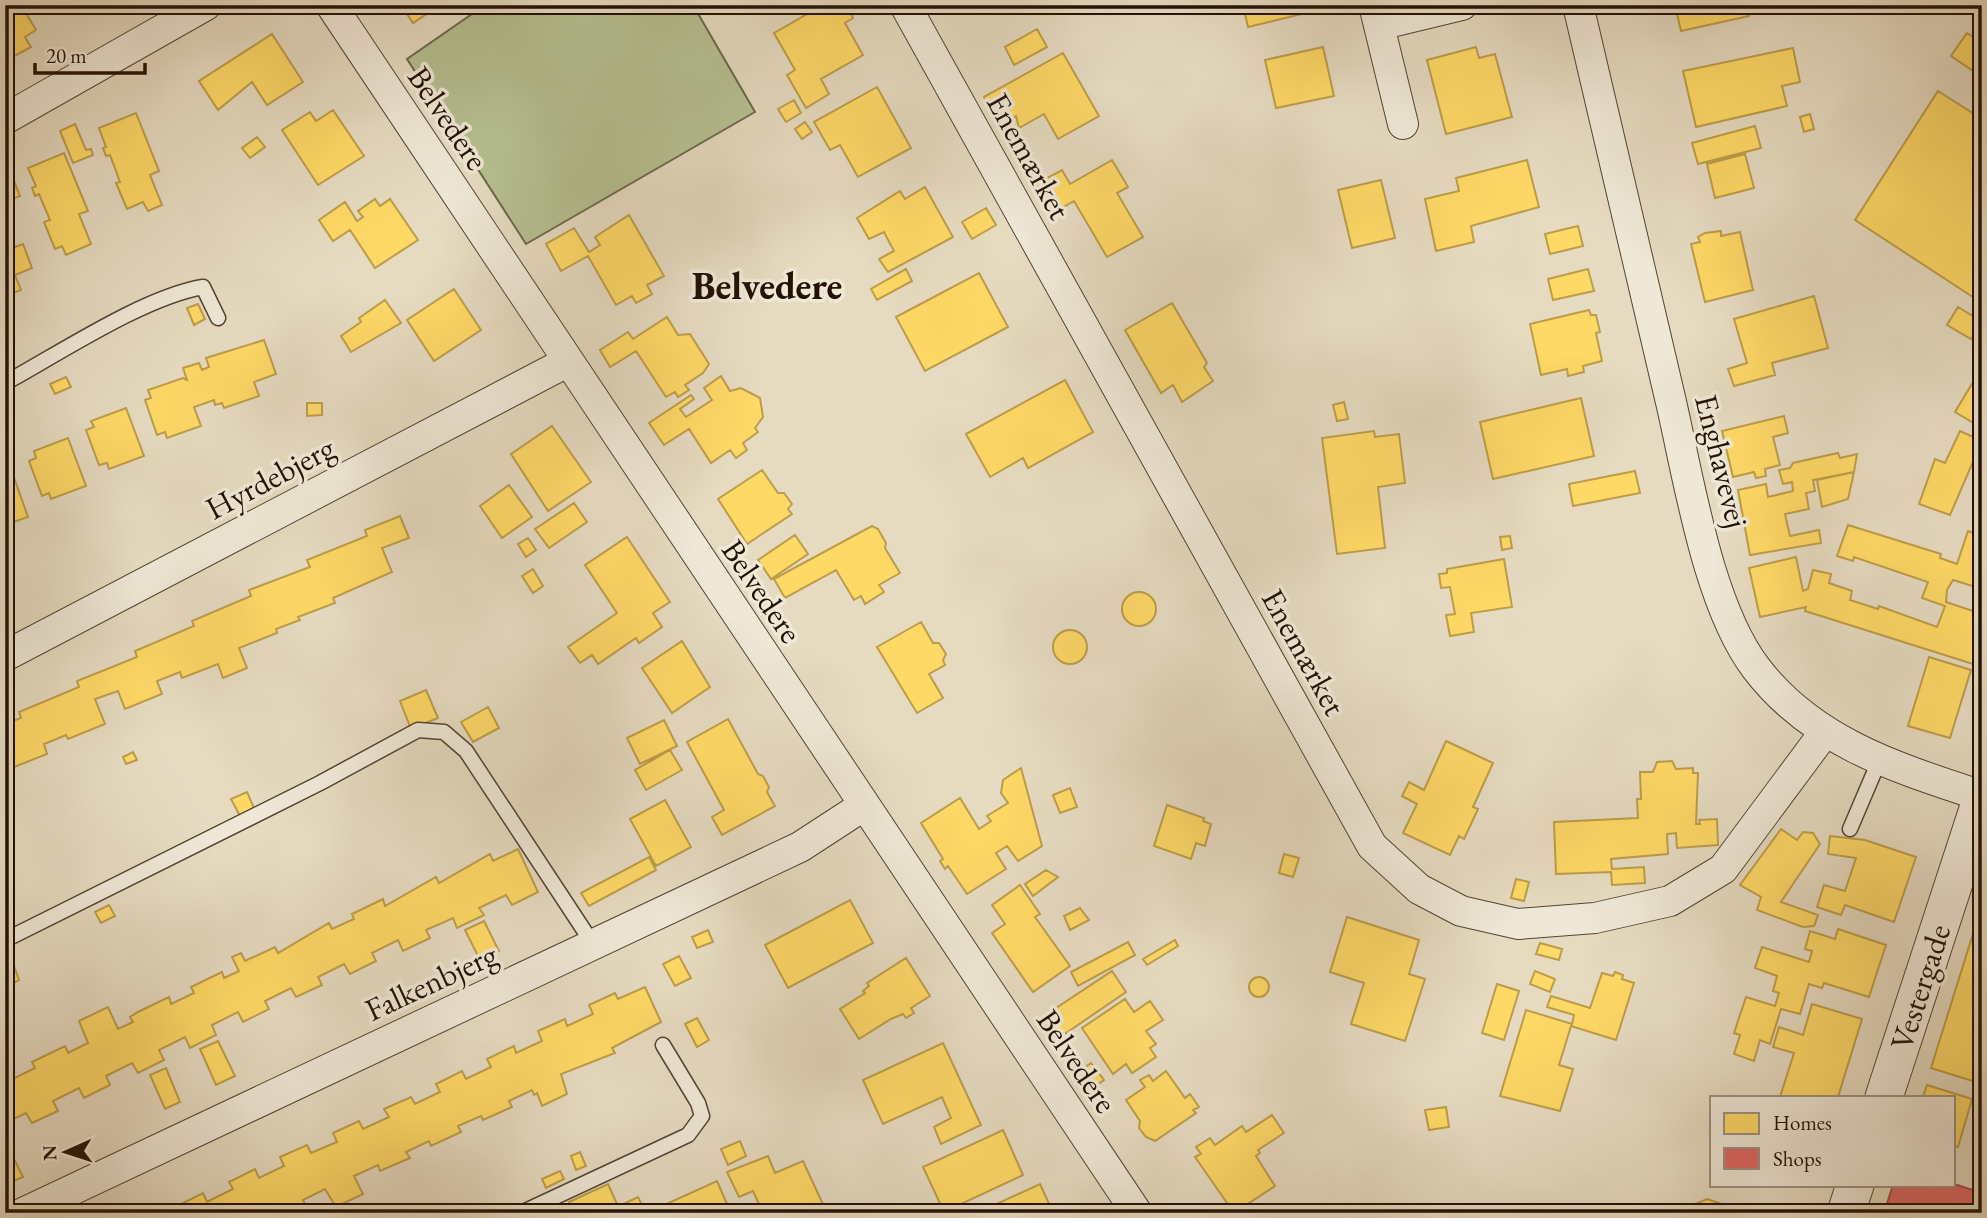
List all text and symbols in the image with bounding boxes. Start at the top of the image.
scale bar [35,32,145,76]
text: 20 m [46,42,87,69]
street label: Belvedere [398,58,498,178]
street label: Enemærket [977,85,1081,227]
district label: Belvedere [692,261,842,310]
street label: Enghavevej [1685,390,1759,532]
street label: Hyrdebjerg [198,426,343,529]
street label: Belvedere [712,531,812,651]
street label: Enemærket [1252,581,1356,723]
street label: Vestergade [1880,919,1960,1055]
street label: Falkenbjerg [358,933,505,1031]
street label: Belvedere [1027,1001,1127,1121]
legend [1710,1096,1955,1186]
text: Homes [1773,1109,1832,1136]
north arrow [32,1116,102,1186]
text: N [37,1144,62,1161]
text: Shops [1773,1145,1822,1172]

